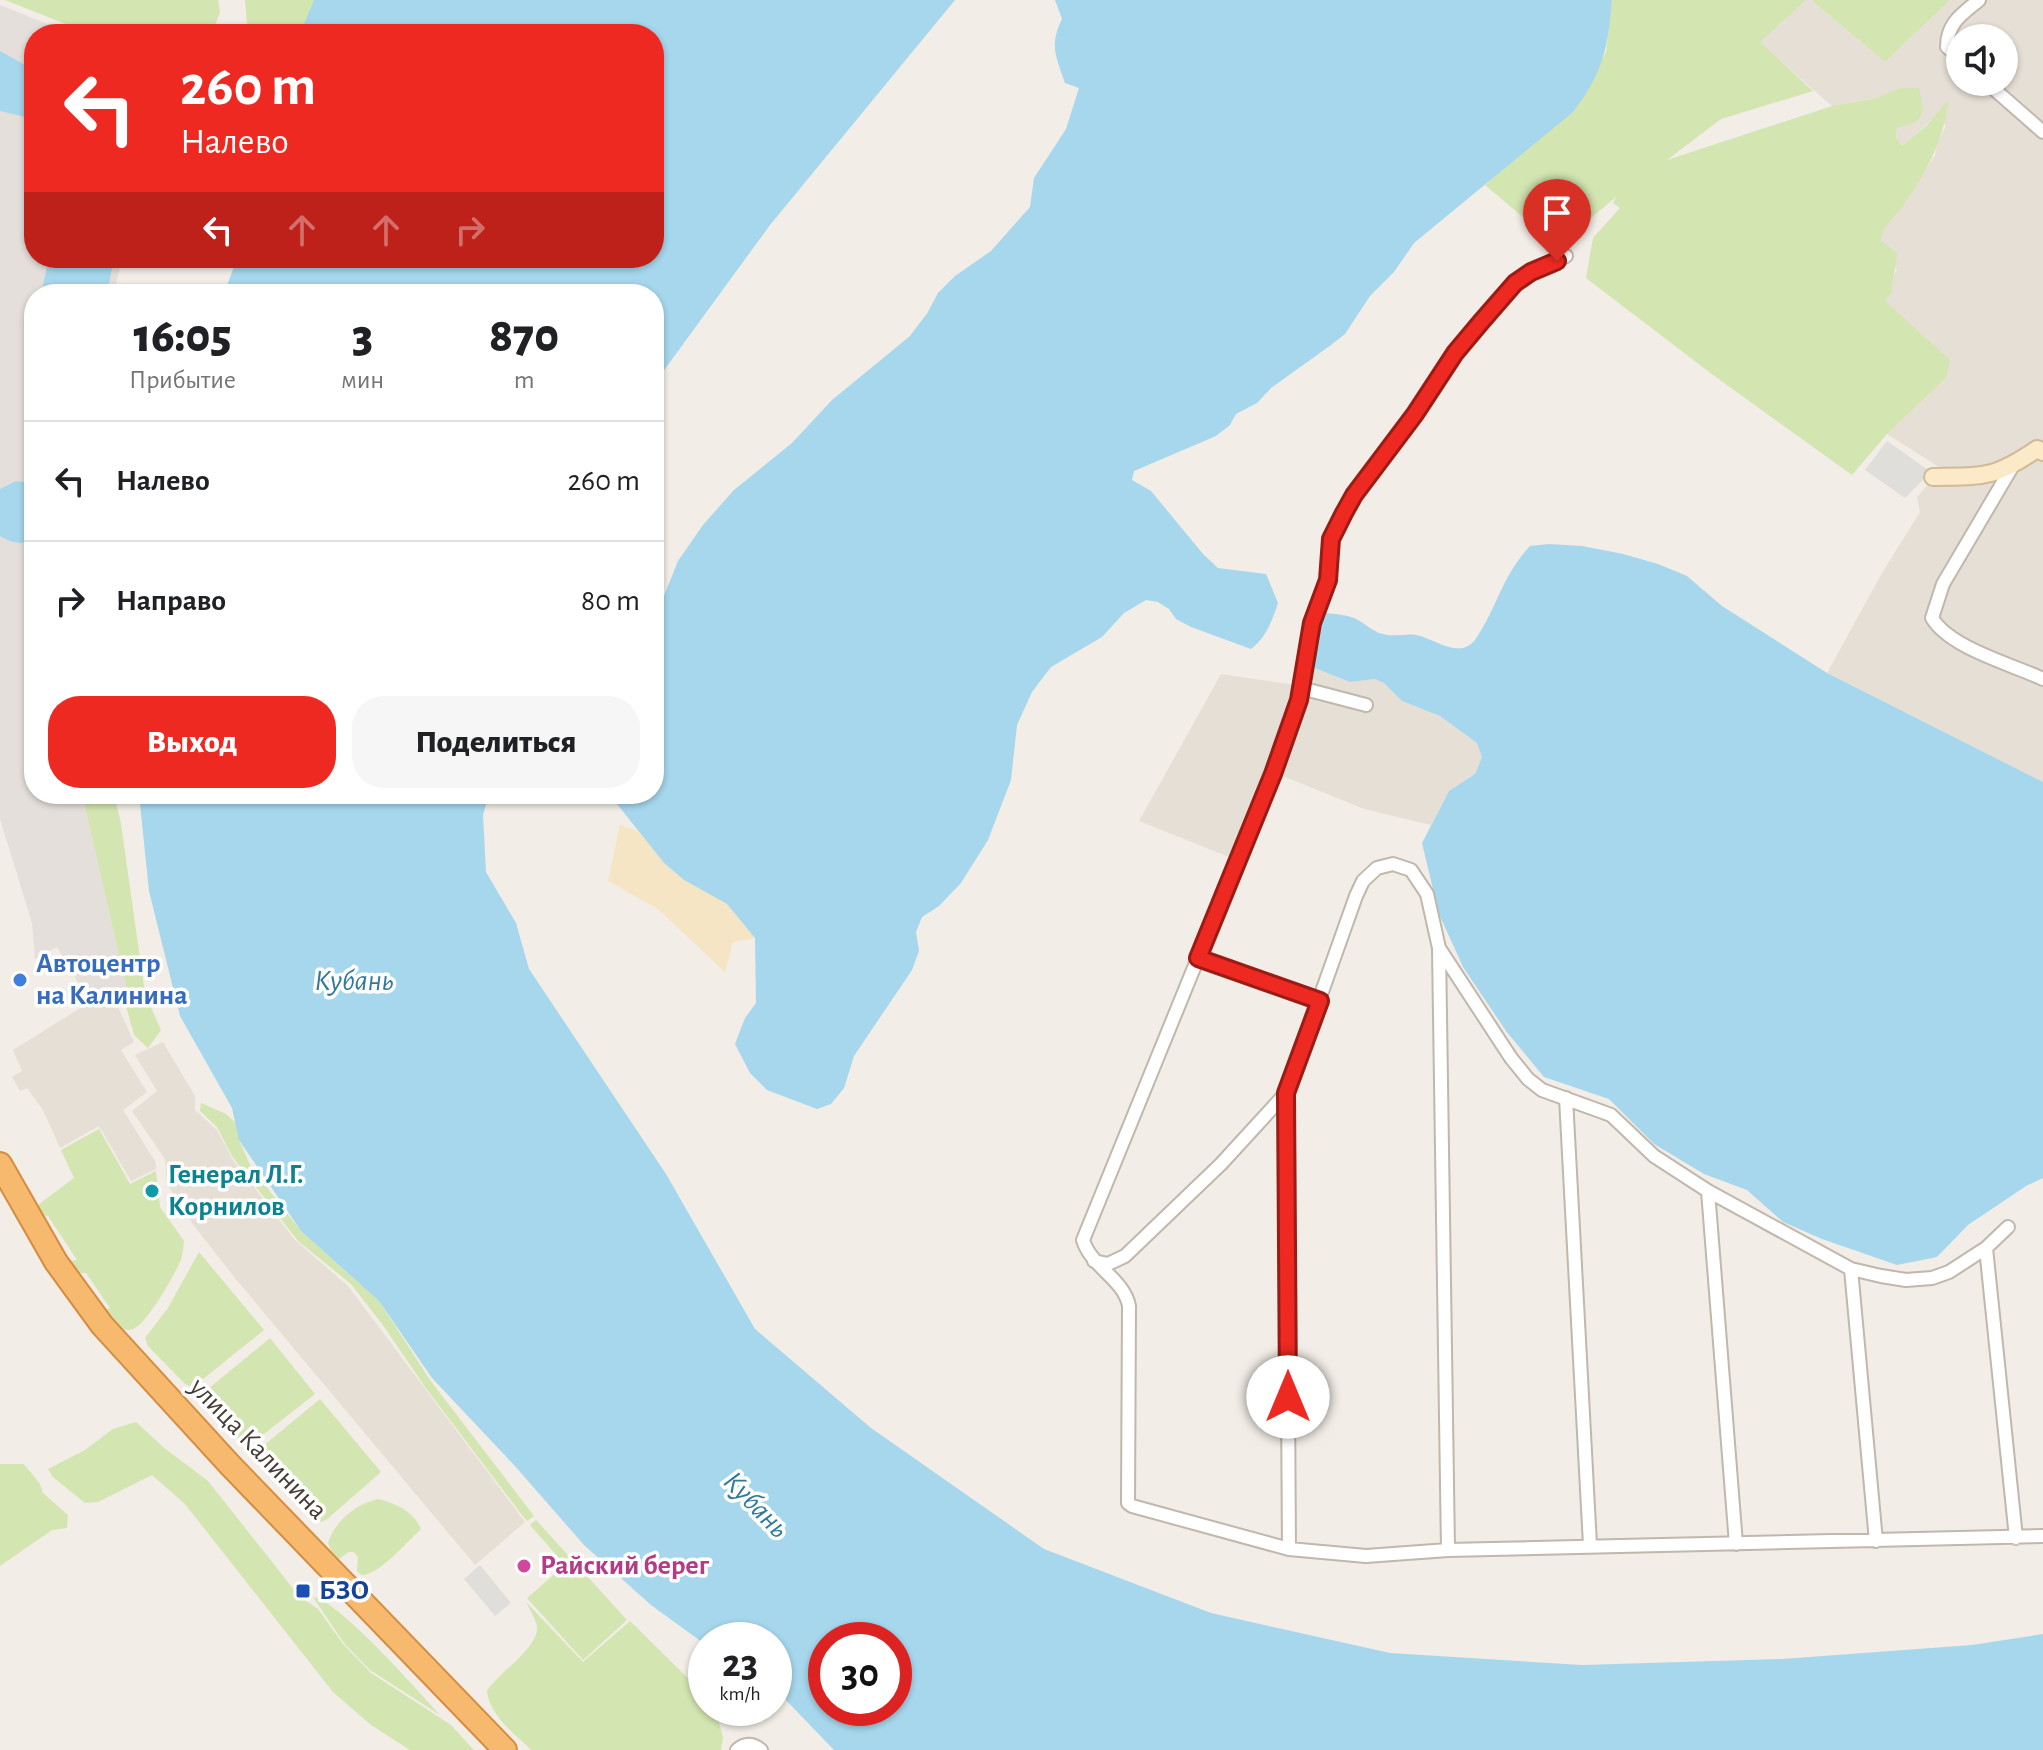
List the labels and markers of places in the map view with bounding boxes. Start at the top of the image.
pin [1523,179,1591,261]
place label: Автоцентр на Калинина [36,950,188,1010]
marker: Автоцентр на Калинина [11,971,29,989]
place label: Генерал Л.Г. Корнилов [168,1161,303,1221]
marker: Генерал Л.Г. Корнилов [143,1182,161,1200]
place label: Райский берег [540,1552,710,1580]
marker: Райский берег [515,1557,533,1575]
place label: БЗО [319,1577,369,1605]
marker: БЗО [294,1582,312,1600]

